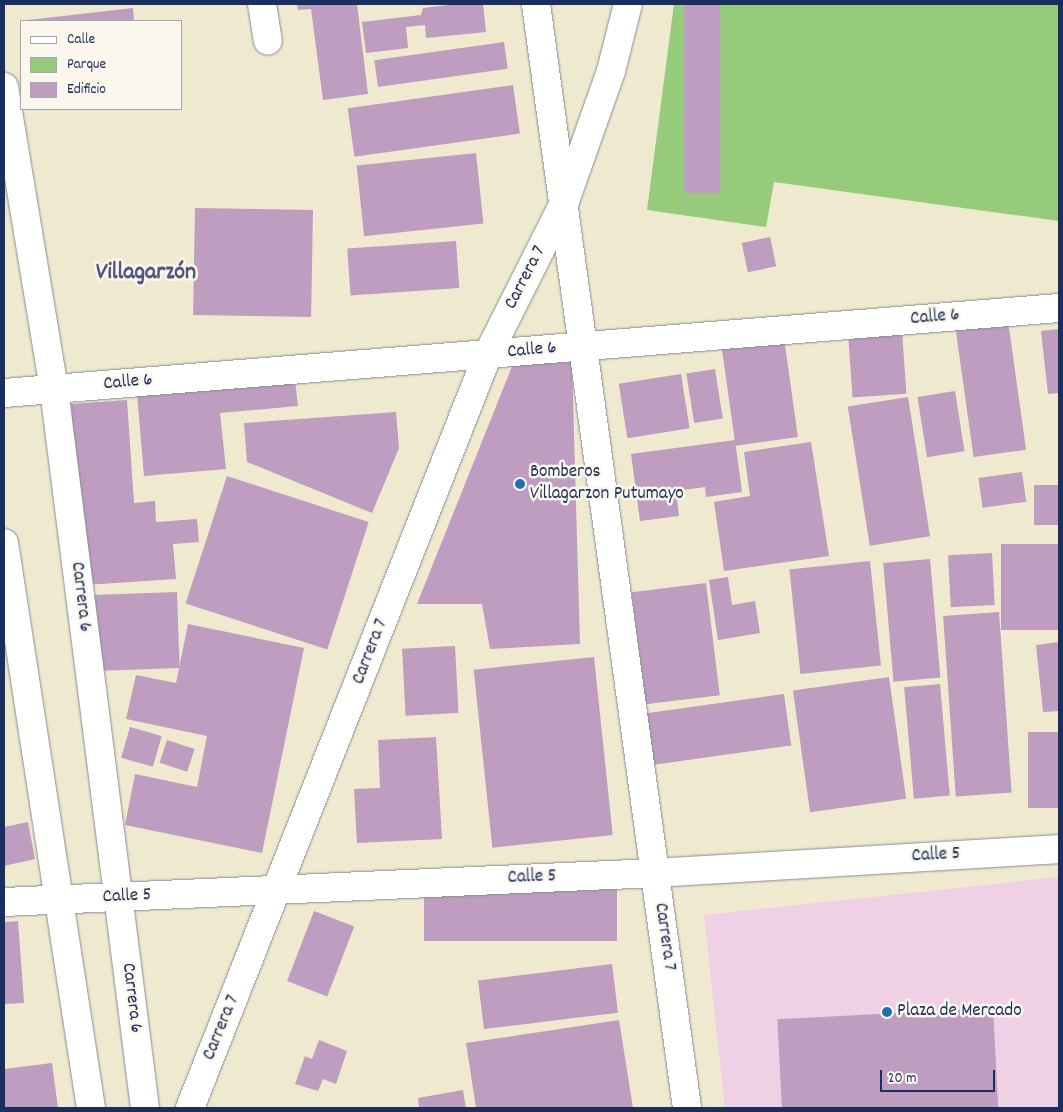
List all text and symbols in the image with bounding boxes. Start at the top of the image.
legend [20,20,182,110]
text: Calle [67,29,95,51]
text: Parque [67,54,106,76]
text: Edificio [67,79,106,101]
street label: Carrera 7 [500,242,552,314]
district label: Villagarzón [96,260,196,288]
street label: Calle 6 [909,304,961,332]
street label: Calle 6 [506,337,558,365]
street label: Calle 6 [102,369,154,397]
place label: Bomberos Villagarzon Putumayo [530,462,684,506]
marker: Bomberos Villagarzon Putumayo [514,478,526,490]
street label: Carrera 6 [64,561,96,633]
street label: Carrera 7 [348,616,394,688]
street label: Calle 5 [911,843,961,869]
street label: Calle 5 [507,866,557,890]
street label: Calle 5 [102,884,152,910]
street label: Carrera 7 [648,902,680,972]
street label: Carrera 6 [115,962,147,1034]
street label: Carrera 7 [199,992,245,1064]
place label: Plaza de Mercado [897,1001,1022,1023]
marker: Plaza de Mercado [881,1006,893,1018]
scale bar [883,1060,998,1092]
text: 20 m [888,1068,916,1090]

